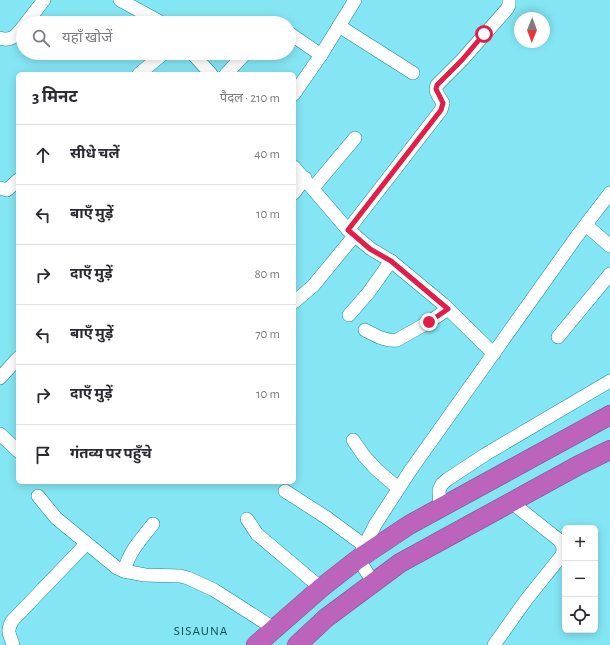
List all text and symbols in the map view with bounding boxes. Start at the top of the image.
north arrow [514,12,550,48]
search box [16,16,296,60]
route start [475,25,493,43]
icon: search [30,27,52,49]
text: यहाँ खोजें [62,30,112,45]
text: 3 मिनट [32,88,78,105]
text: पैदल · 210 m [220,92,280,105]
icon: ahead [32,144,54,166]
text: सीधे चलें [70,146,120,161]
text: 40 m [254,148,280,161]
icon: left [32,204,54,226]
text: बाएँ मुड़ें [70,206,113,221]
text: 10 m [256,208,280,221]
icon: right [32,264,54,286]
text: दाएँ मुड़ें [70,266,113,281]
text: 80 m [254,268,280,281]
route end [420,313,438,331]
icon: left [32,324,54,346]
text: बाएँ मुड़ें [70,326,113,341]
text: 70 m [255,328,280,341]
icon: right [32,384,54,406]
text: दाएँ मुड़ें [70,386,113,401]
text: 10 m [256,388,280,401]
icon: arrive [32,444,54,466]
text: गंतव्य पर पहुँचे [70,446,152,461]
map controls [562,525,598,633]
button: + [562,525,598,561]
button: − [562,561,598,597]
button: locate [562,597,598,633]
district label: SISAUNA [174,625,228,638]

